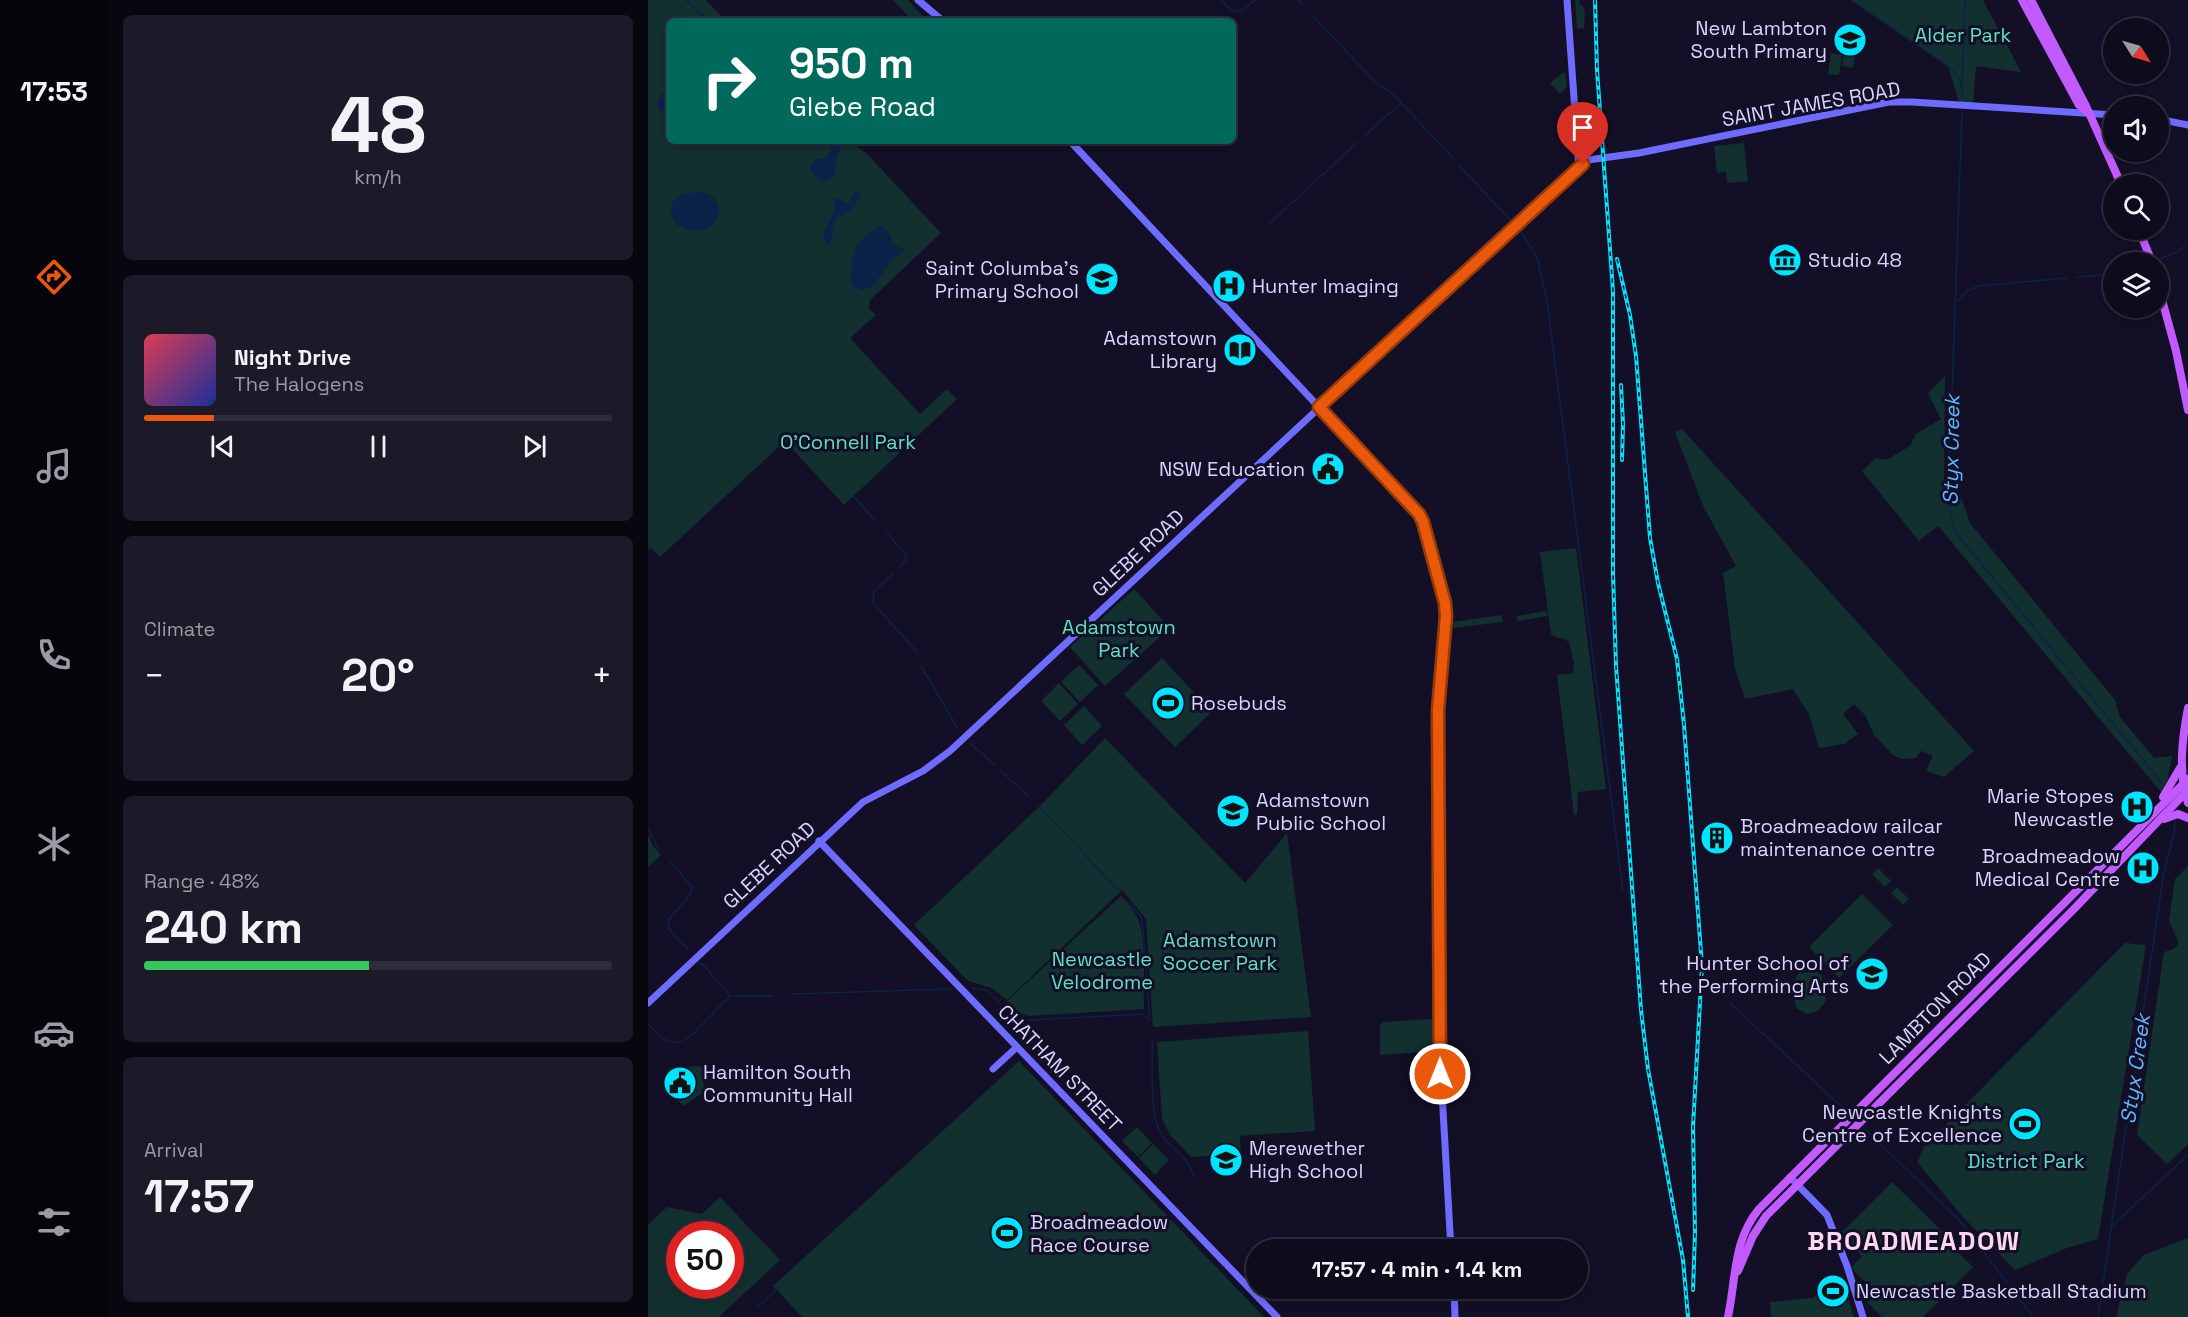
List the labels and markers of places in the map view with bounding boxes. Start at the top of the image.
place label: New Lambton South Primary [1691,15,1827,64]
school or university icon: New Lambton South Primary [1832,22,1868,58]
pin [1557,102,1608,164]
museum icon: Studio 48 [1767,242,1803,278]
place label: Studio 48 [1808,247,1902,273]
place label: Saint Columba’s Primary School [925,255,1079,304]
school or university icon: Saint Columba’s Primary School [1084,261,1120,297]
hospital icon: Hunter Imaging [1211,268,1247,304]
place label: Hunter Imaging [1252,273,1399,299]
place label: Adamstown Library [1103,325,1217,374]
library icon: Adamstown Library [1222,332,1258,368]
public building icon: NSW Education [1310,451,1346,487]
place label: NSW Education [1159,456,1305,482]
sports icon: Rosebuds [1150,685,1186,721]
place label: Rosebuds [1191,690,1287,716]
place label: Marie Stopes Newcastle [1987,783,2114,832]
place label: Adamstown Public School [1256,787,1386,836]
hospital icon: Marie Stopes Newcastle [2119,789,2155,825]
school or university icon: Adamstown Public School [1215,793,1251,829]
place label: Broadmeadow railcar maintenance centre [1740,813,1943,862]
building icon: Broadmeadow railcar maintenance centre [1699,820,1735,856]
place label: Broadmeadow Medical Centre [1975,843,2120,892]
hospital icon: Broadmeadow Medical Centre [2125,850,2161,886]
place label: Hunter School of the Performing Arts [1659,950,1849,999]
school or university icon: Hunter School of the Performing Arts [1854,956,1890,992]
place label: Hamilton South Community Hall [703,1059,853,1108]
public building icon: Hamilton South Community Hall [662,1065,698,1101]
place label: Newcastle Knights Centre of Excellence [1802,1099,2002,1148]
sports icon: Newcastle Knights Centre of Excellence [2007,1106,2043,1142]
place label: Merewether High School [1249,1135,1365,1184]
school or university icon: Merewether High School [1208,1142,1244,1178]
place label: Broadmeadow Race Course [1030,1209,1168,1258]
sports icon: Broadmeadow Race Course [989,1215,1025,1251]
sports icon: Newcastle Basketball Stadium [1815,1273,1851,1309]
place label: Newcastle Basketball Stadium [1856,1278,2147,1304]

